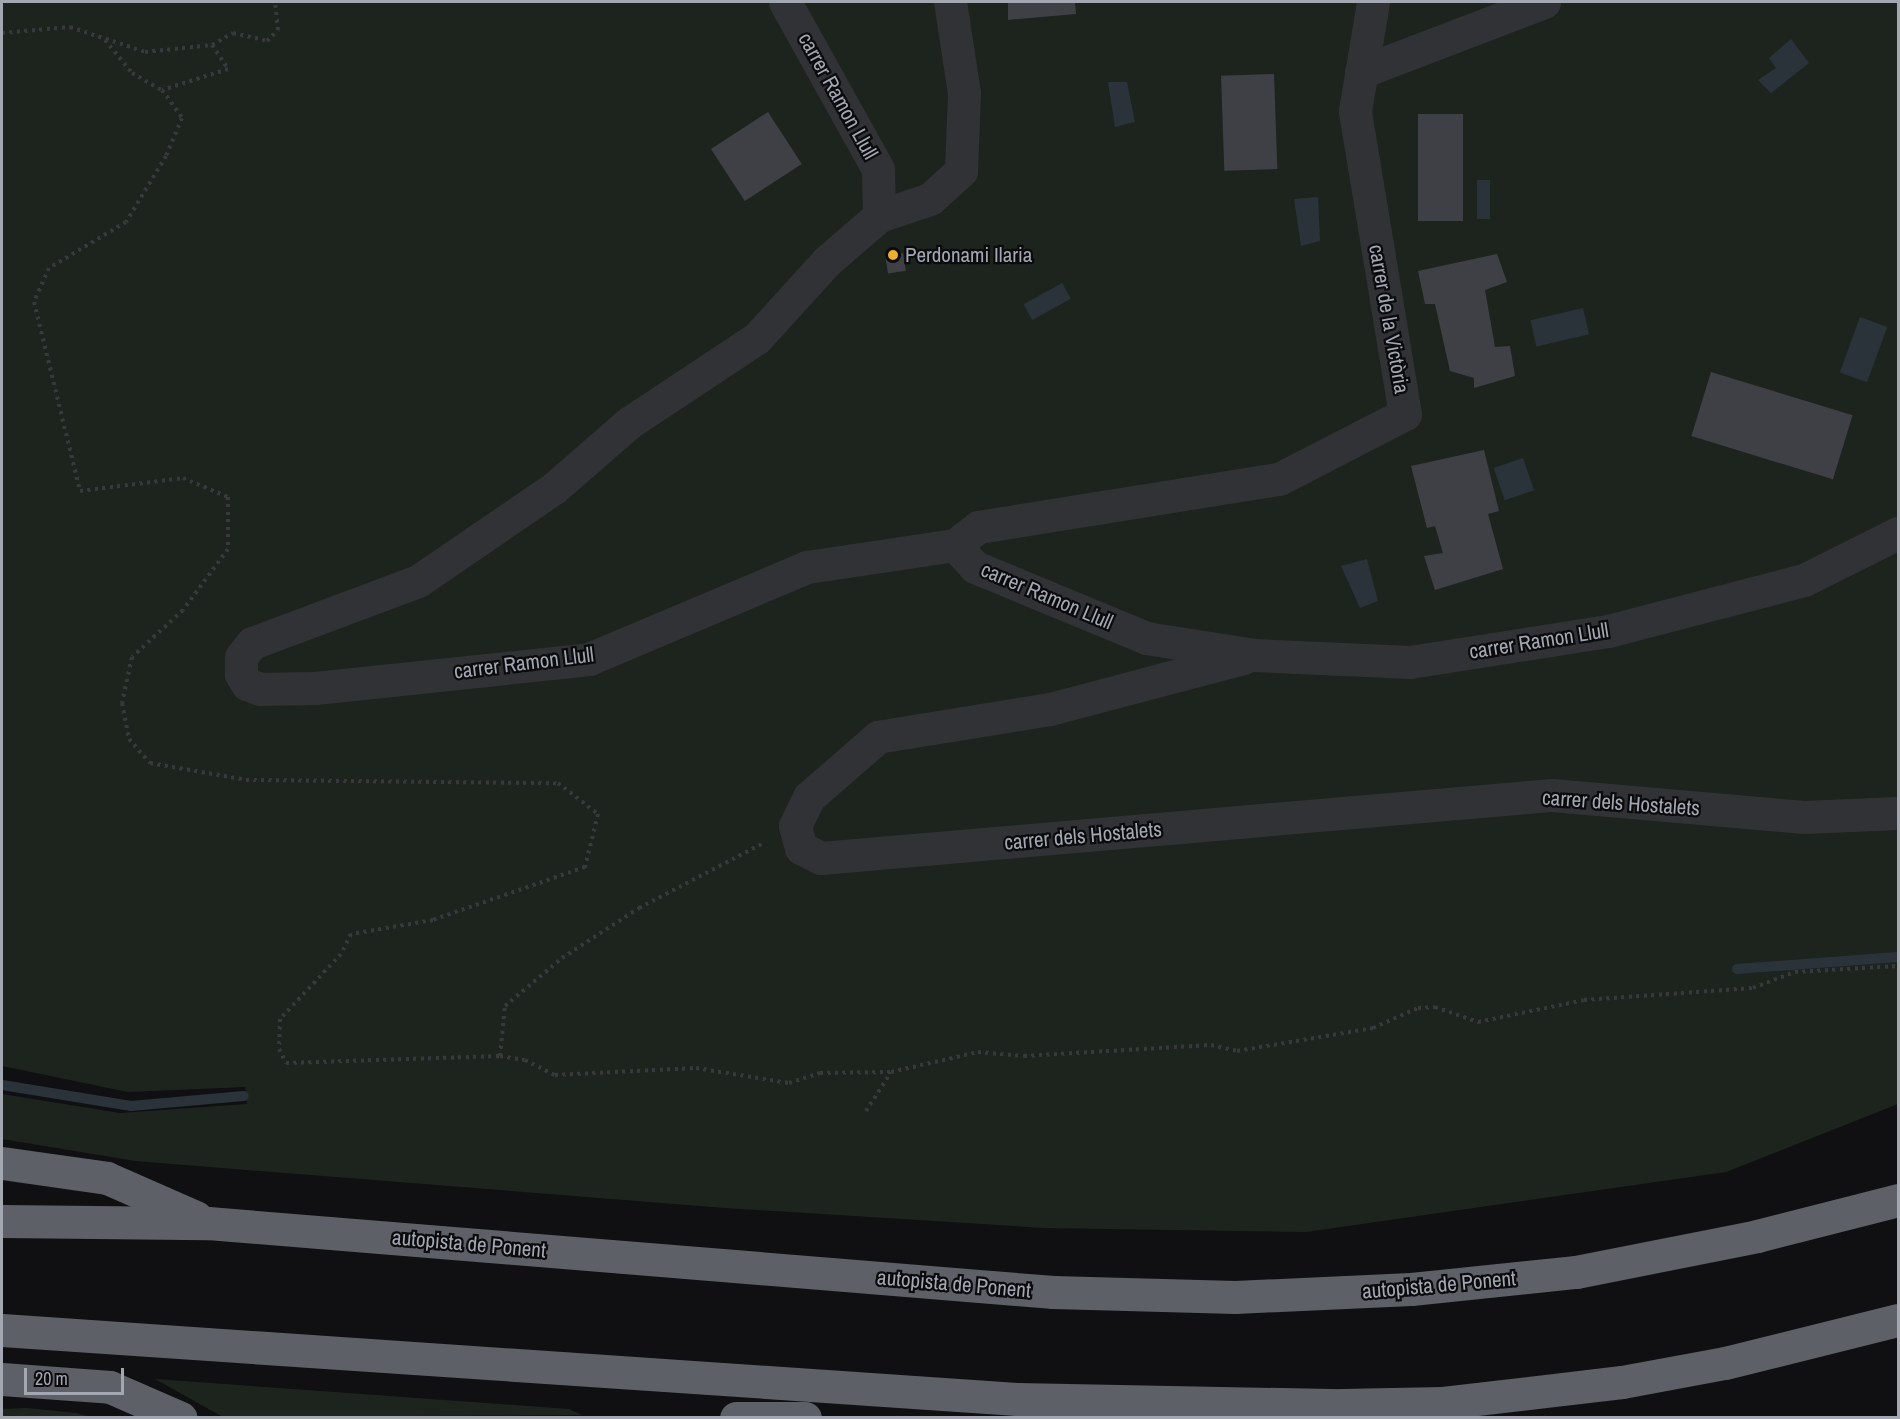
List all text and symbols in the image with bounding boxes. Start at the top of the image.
street label: carrer Ramon Llull [793,28,883,164]
place label: Perdonami Ilaria [905,242,1032,268]
street label: carrer de la Victòria [1363,242,1415,396]
marker: Perdonami Ilaria [886,248,900,262]
street label: carrer Ramon Llull [977,557,1117,635]
street label: carrer Ramon Llull [1468,618,1610,664]
street label: carrer Ramon Llull [453,642,595,684]
street label: carrer dels Hostalets [1541,785,1701,821]
street label: carrer dels Hostalets [1003,817,1163,855]
street label: autopista de Ponent [391,1225,547,1263]
street label: autopista de Ponent [876,1265,1032,1303]
street label: autopista de Ponent [1361,1266,1517,1304]
scale bar [27,1356,128,1394]
text: 20 m [35,1366,68,1391]

